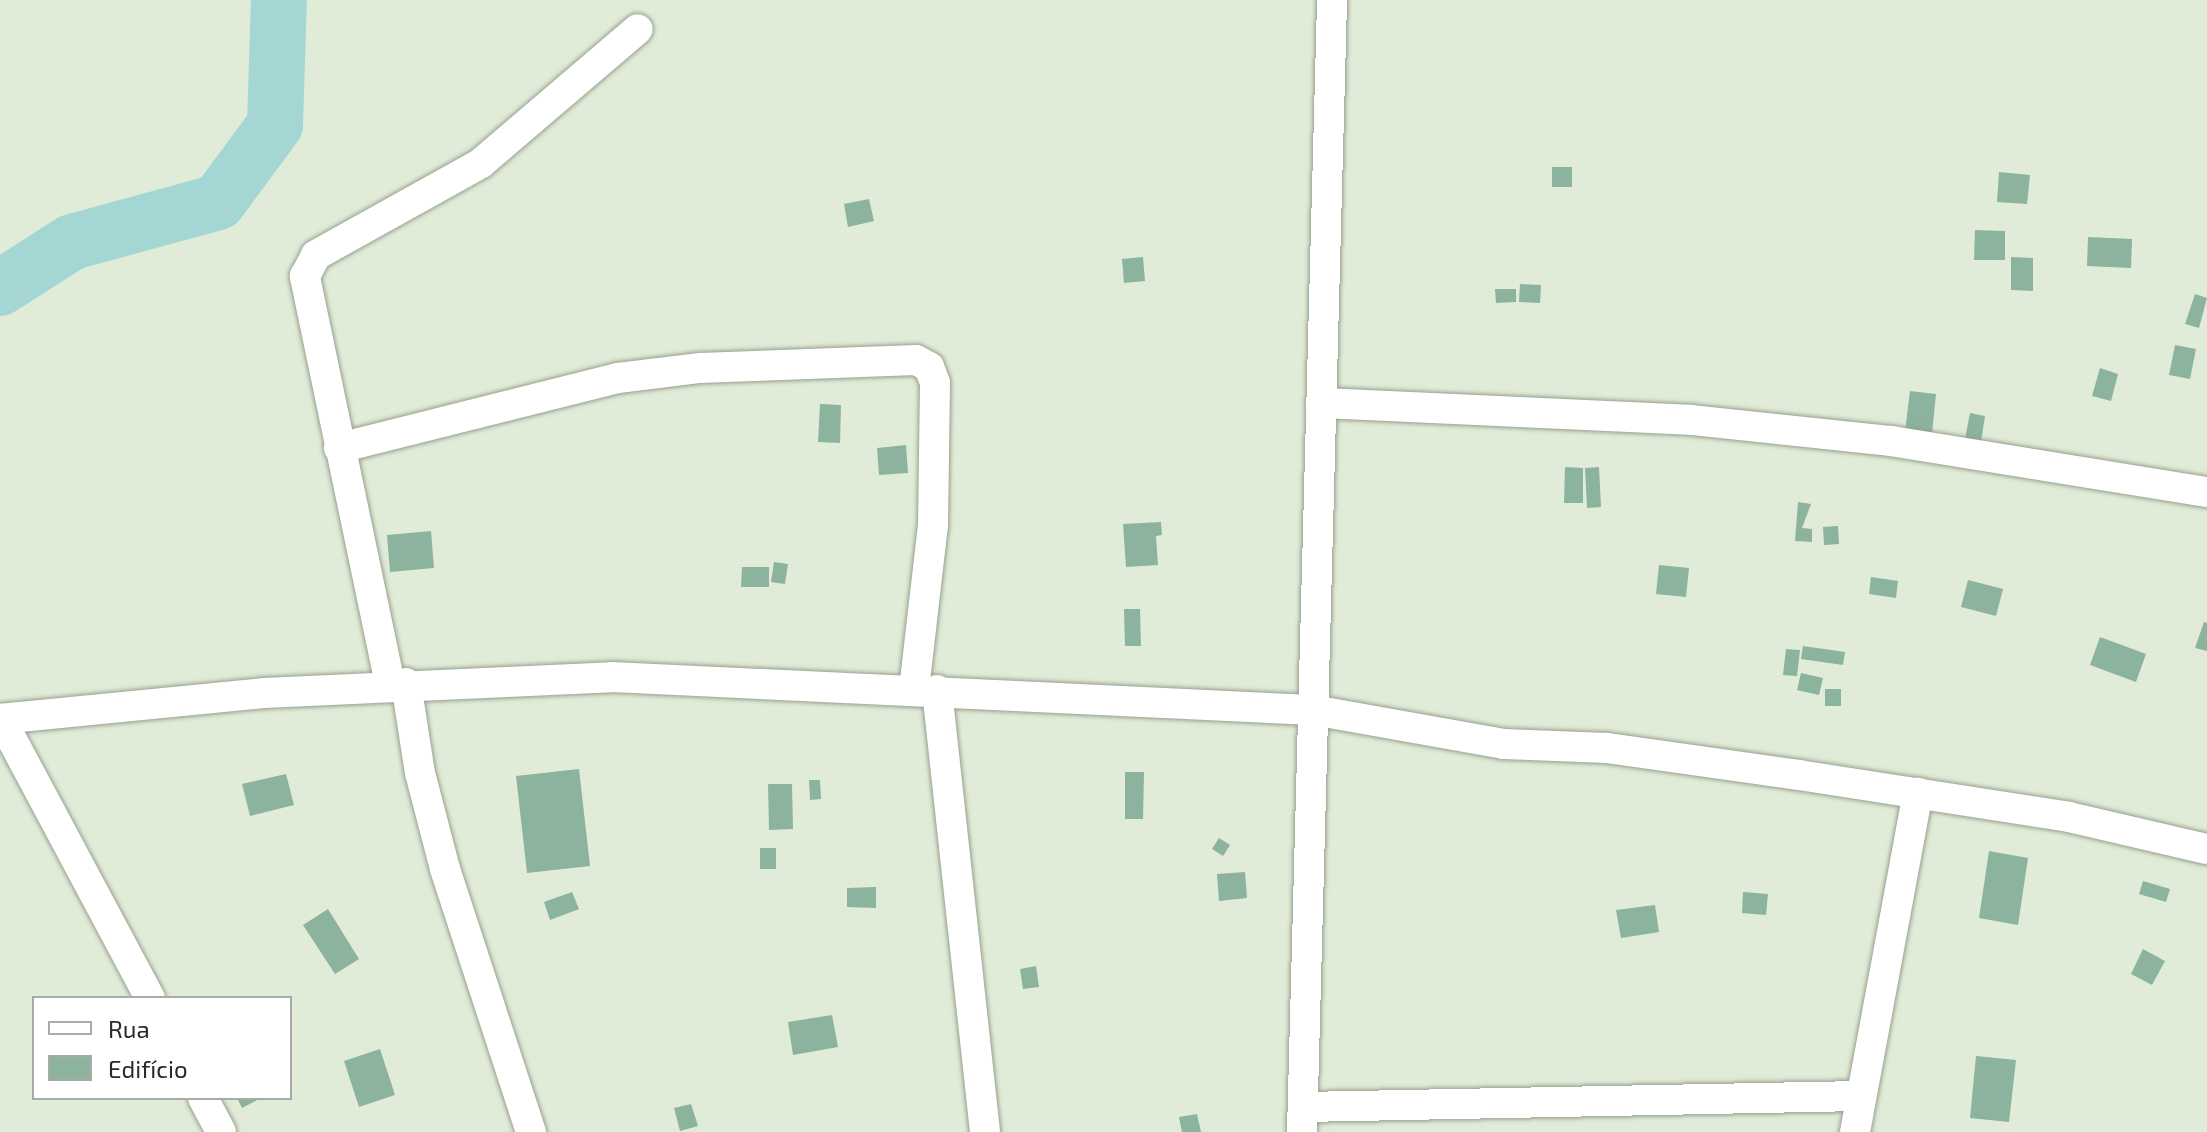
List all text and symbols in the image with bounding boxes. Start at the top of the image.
legend [32,996,292,1100]
text: Rua [108,1014,150,1043]
text: Edifício [108,1054,188,1083]

